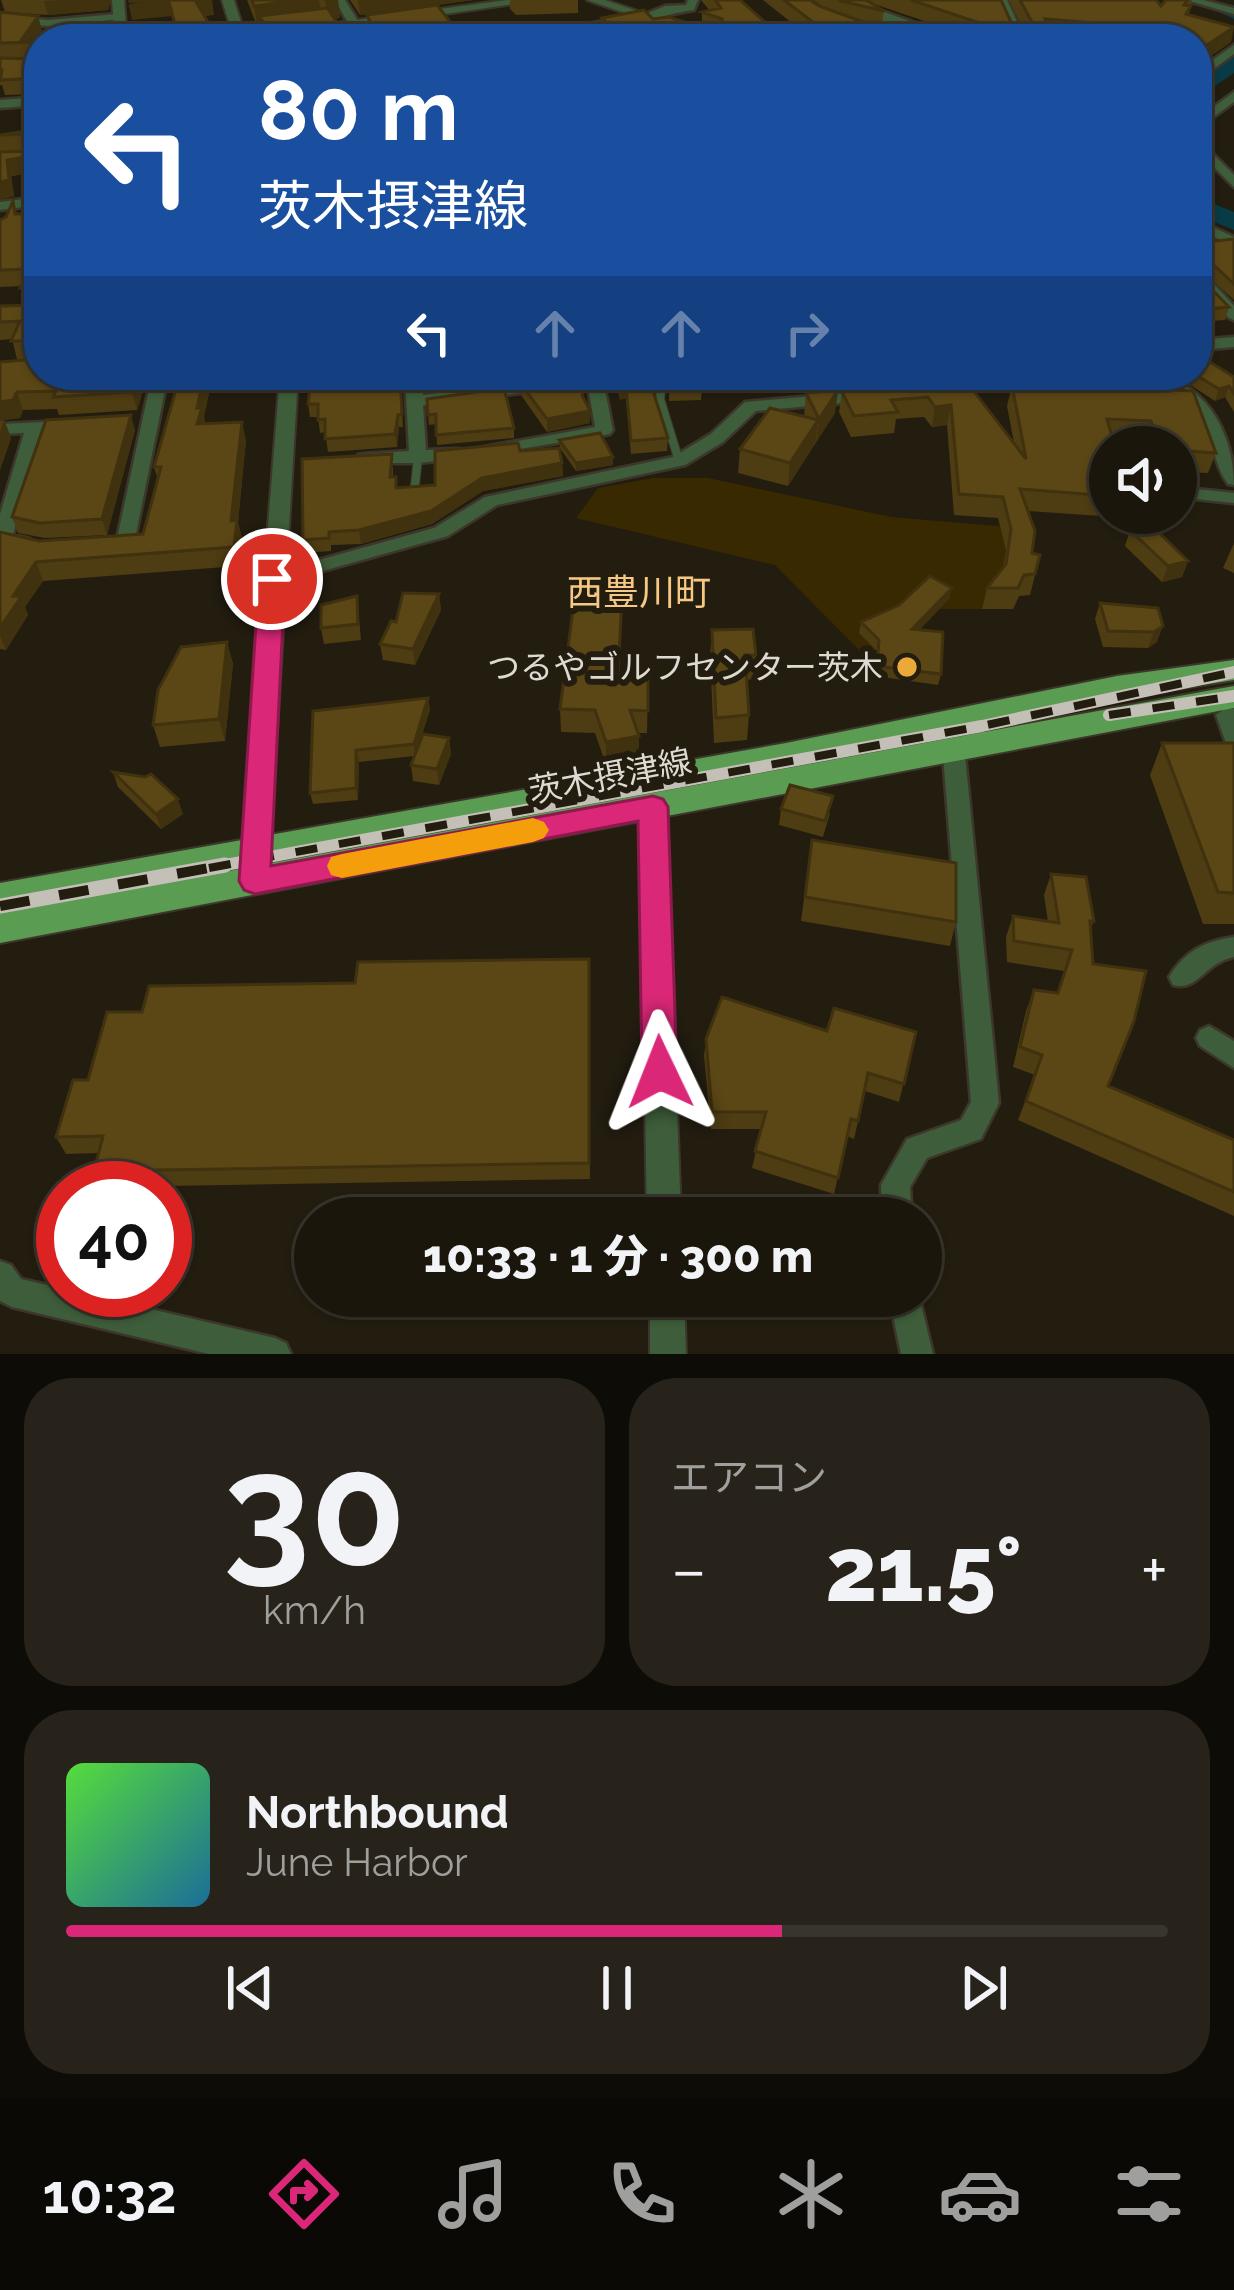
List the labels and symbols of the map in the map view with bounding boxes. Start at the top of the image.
pin [221,528,323,630]
district label: 西豊川町 [567,571,711,613]
place label: つるやゴルフセンター茨木 [487,648,883,687]
marker: つるやゴルフセンター茨木 [894,654,920,680]
street label: 茨木摂津線 [525,741,695,811]
position arrow [597,1009,723,1135]
speed limit sign: 40 [36,1161,192,1317]

